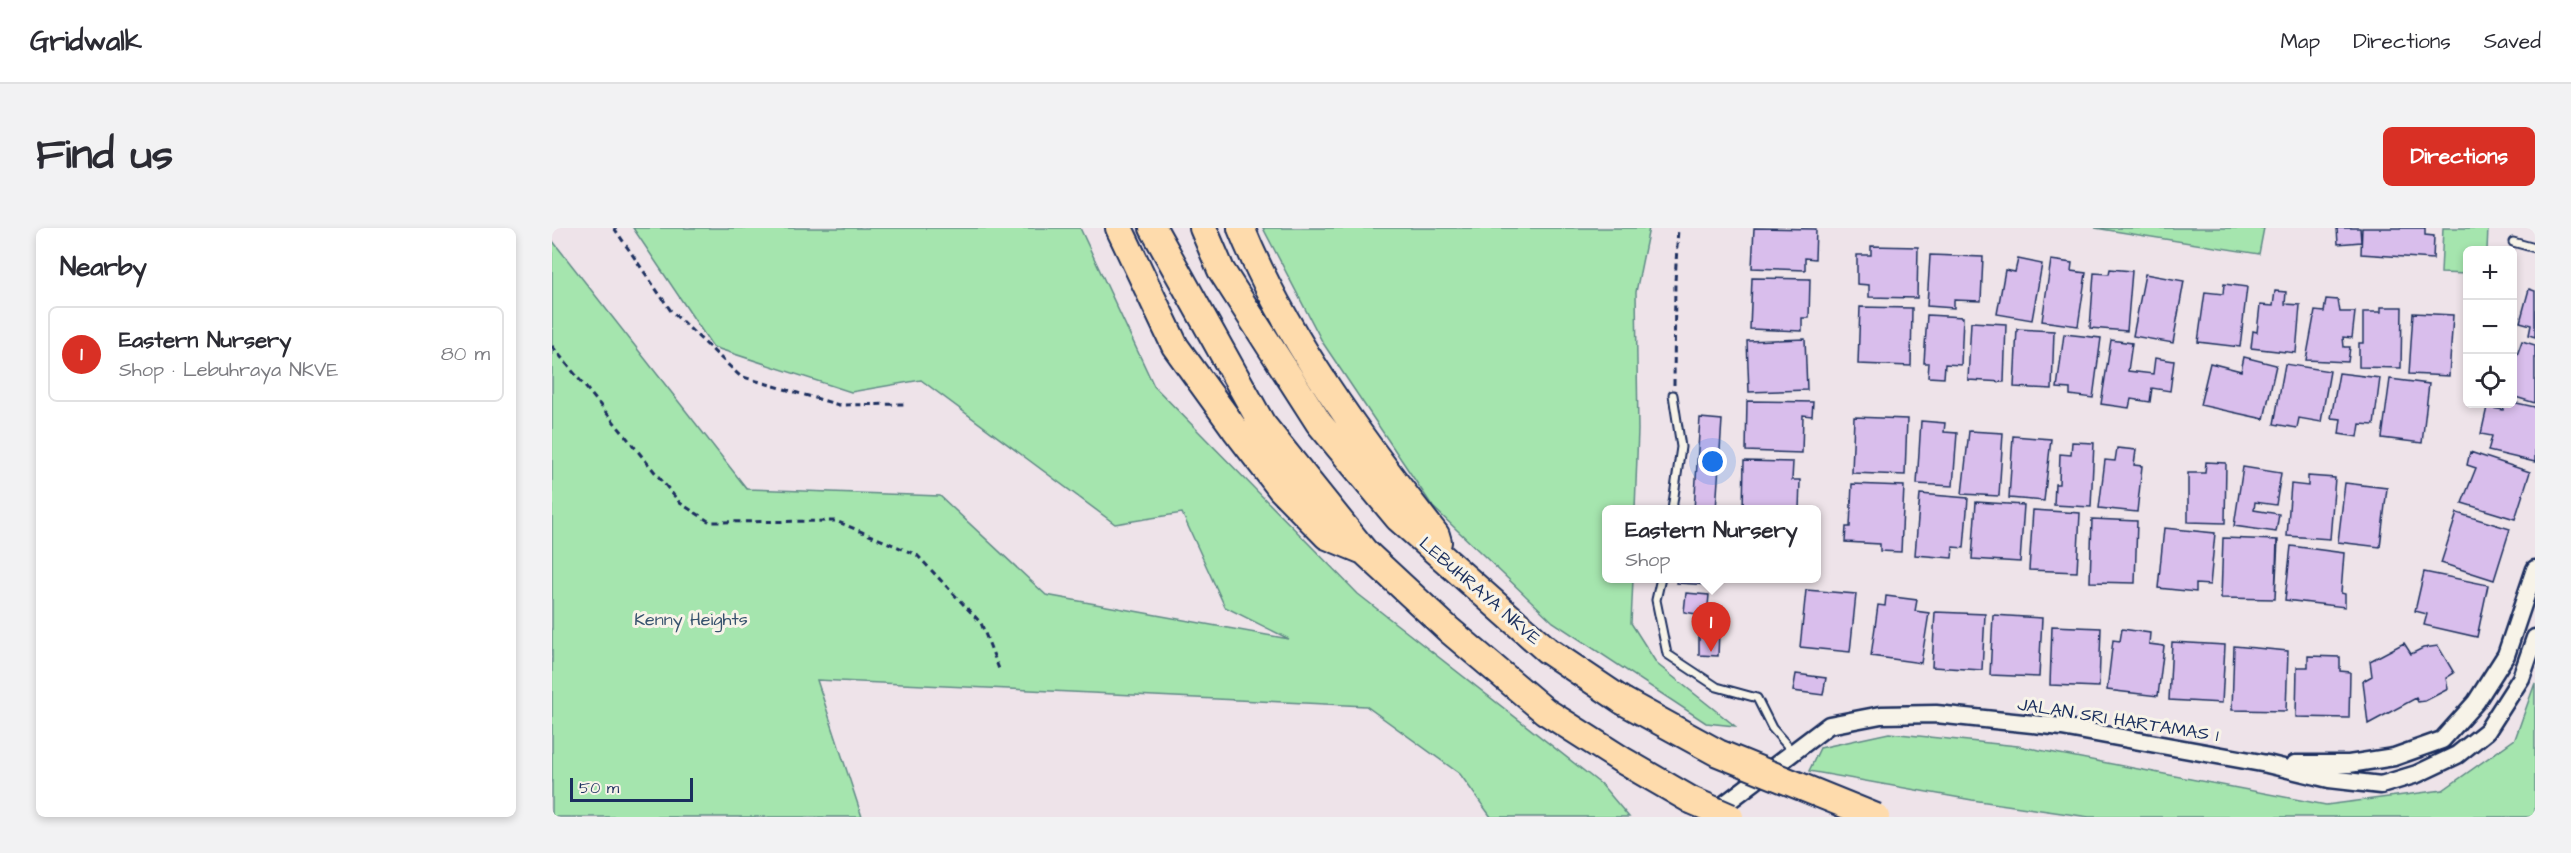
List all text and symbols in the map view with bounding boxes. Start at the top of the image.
text: Gridwalk [30,22,142,61]
text: Map [2280,27,2320,56]
text: Directions [2353,27,2451,56]
text: Saved [2484,27,2541,56]
text: Find us [36,127,173,185]
button: Directions [2383,127,2535,186]
map controls [2463,246,2517,408]
button: + [2463,246,2517,300]
text: Nearby [60,249,147,285]
button: − [2463,300,2517,354]
text: Eastern Nursery [119,325,291,356]
text: 1 [80,340,83,368]
text: 80 m [441,340,490,368]
button: locate [2463,354,2517,408]
text: Shop · Lebuhraya NKVE [119,356,338,384]
your location [1698,447,1727,476]
popup [1602,505,1821,583]
text: Eastern Nursery [1625,515,1798,546]
street label: LEBUHRAYA NKVE [1414,531,1546,651]
text: Shop [1625,546,1671,574]
pin: 1 [1692,602,1730,652]
park label: Kenny Heights [634,607,748,633]
street label: JALAN SRI HARTAMAS 1 [2016,692,2220,748]
scale bar [570,775,693,802]
text: 50 m [579,777,619,799]

